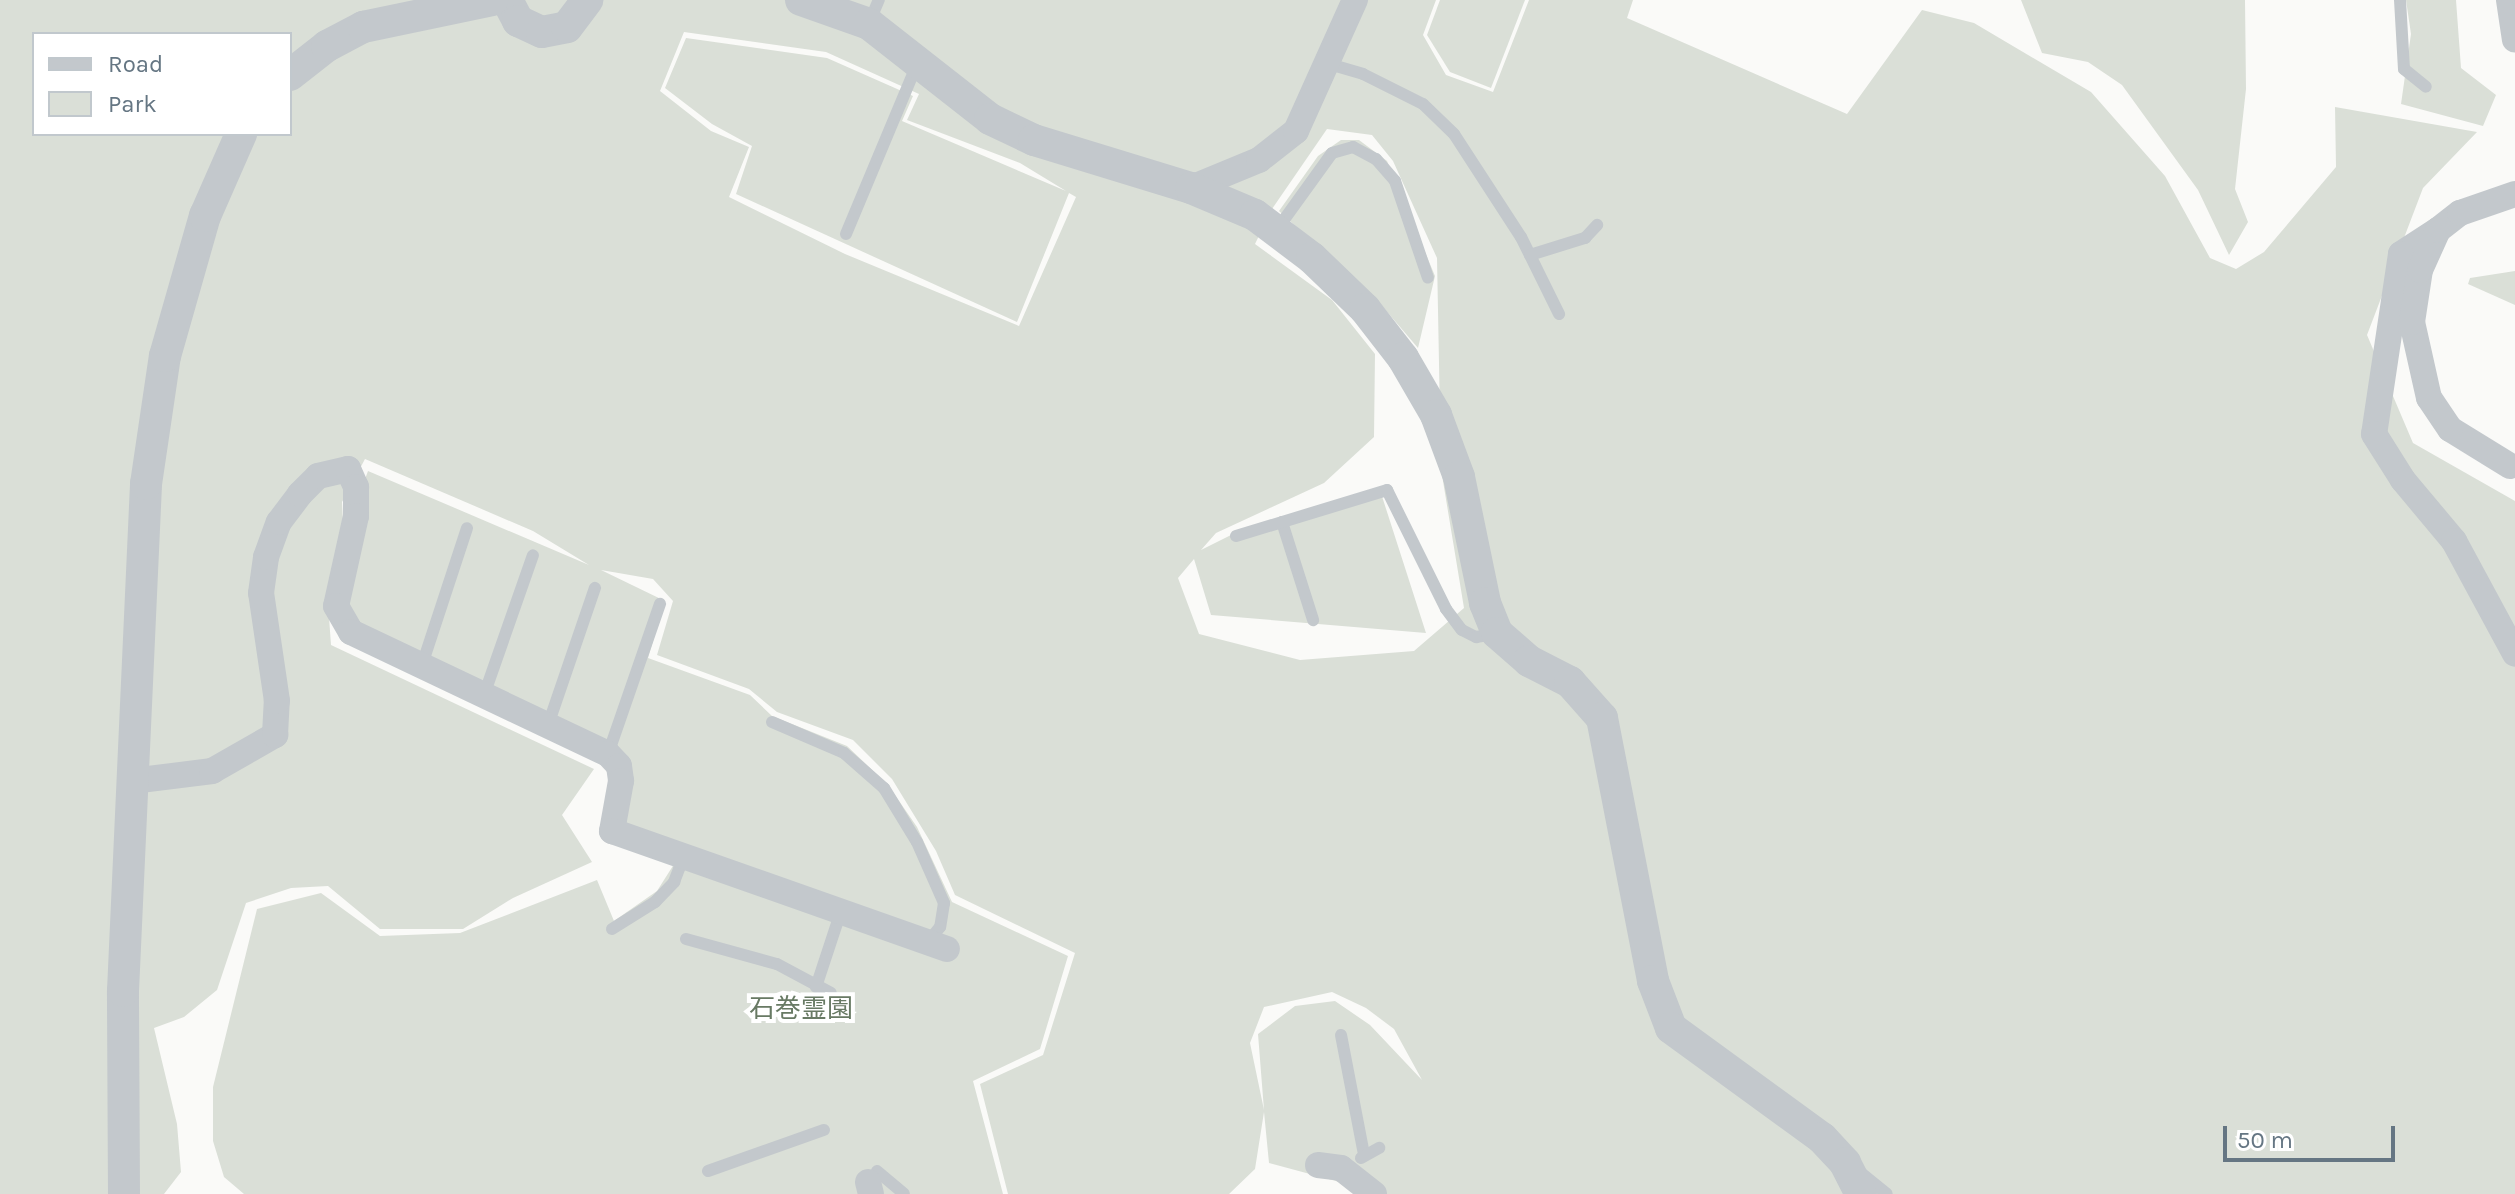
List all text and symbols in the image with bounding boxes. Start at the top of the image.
legend [32,32,292,136]
text: Road [108,50,163,78]
text: Park [108,90,157,118]
park label: 石巻霊園 [749,993,853,1025]
scale bar [2227,1110,2399,1160]
text: 50 m [2237,1126,2293,1154]

